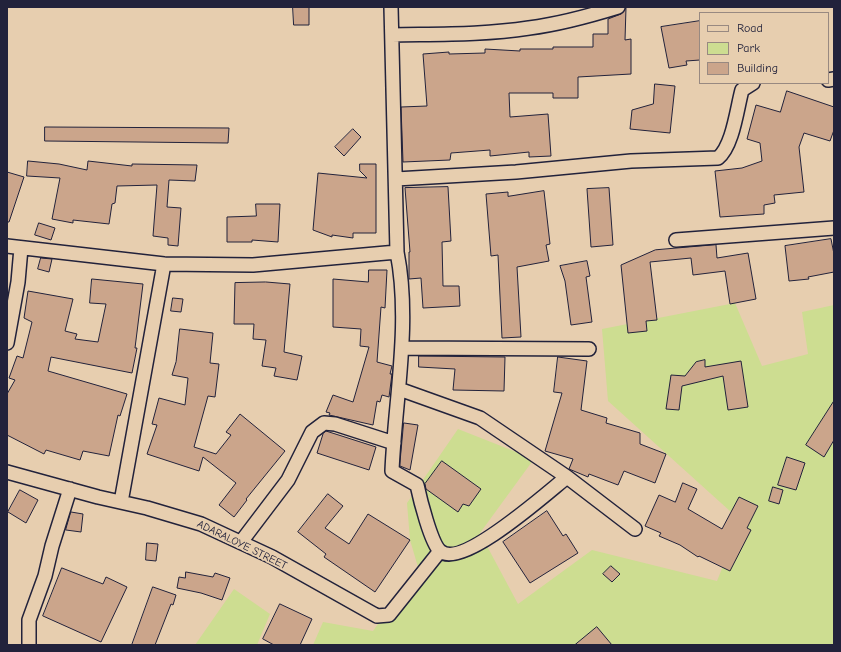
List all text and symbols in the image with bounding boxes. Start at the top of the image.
legend [699,12,829,84]
text: Road [737,21,763,35]
text: Park [737,41,760,55]
text: Building [737,61,778,75]
street label: ADARALOYE STREET [195,517,289,573]

